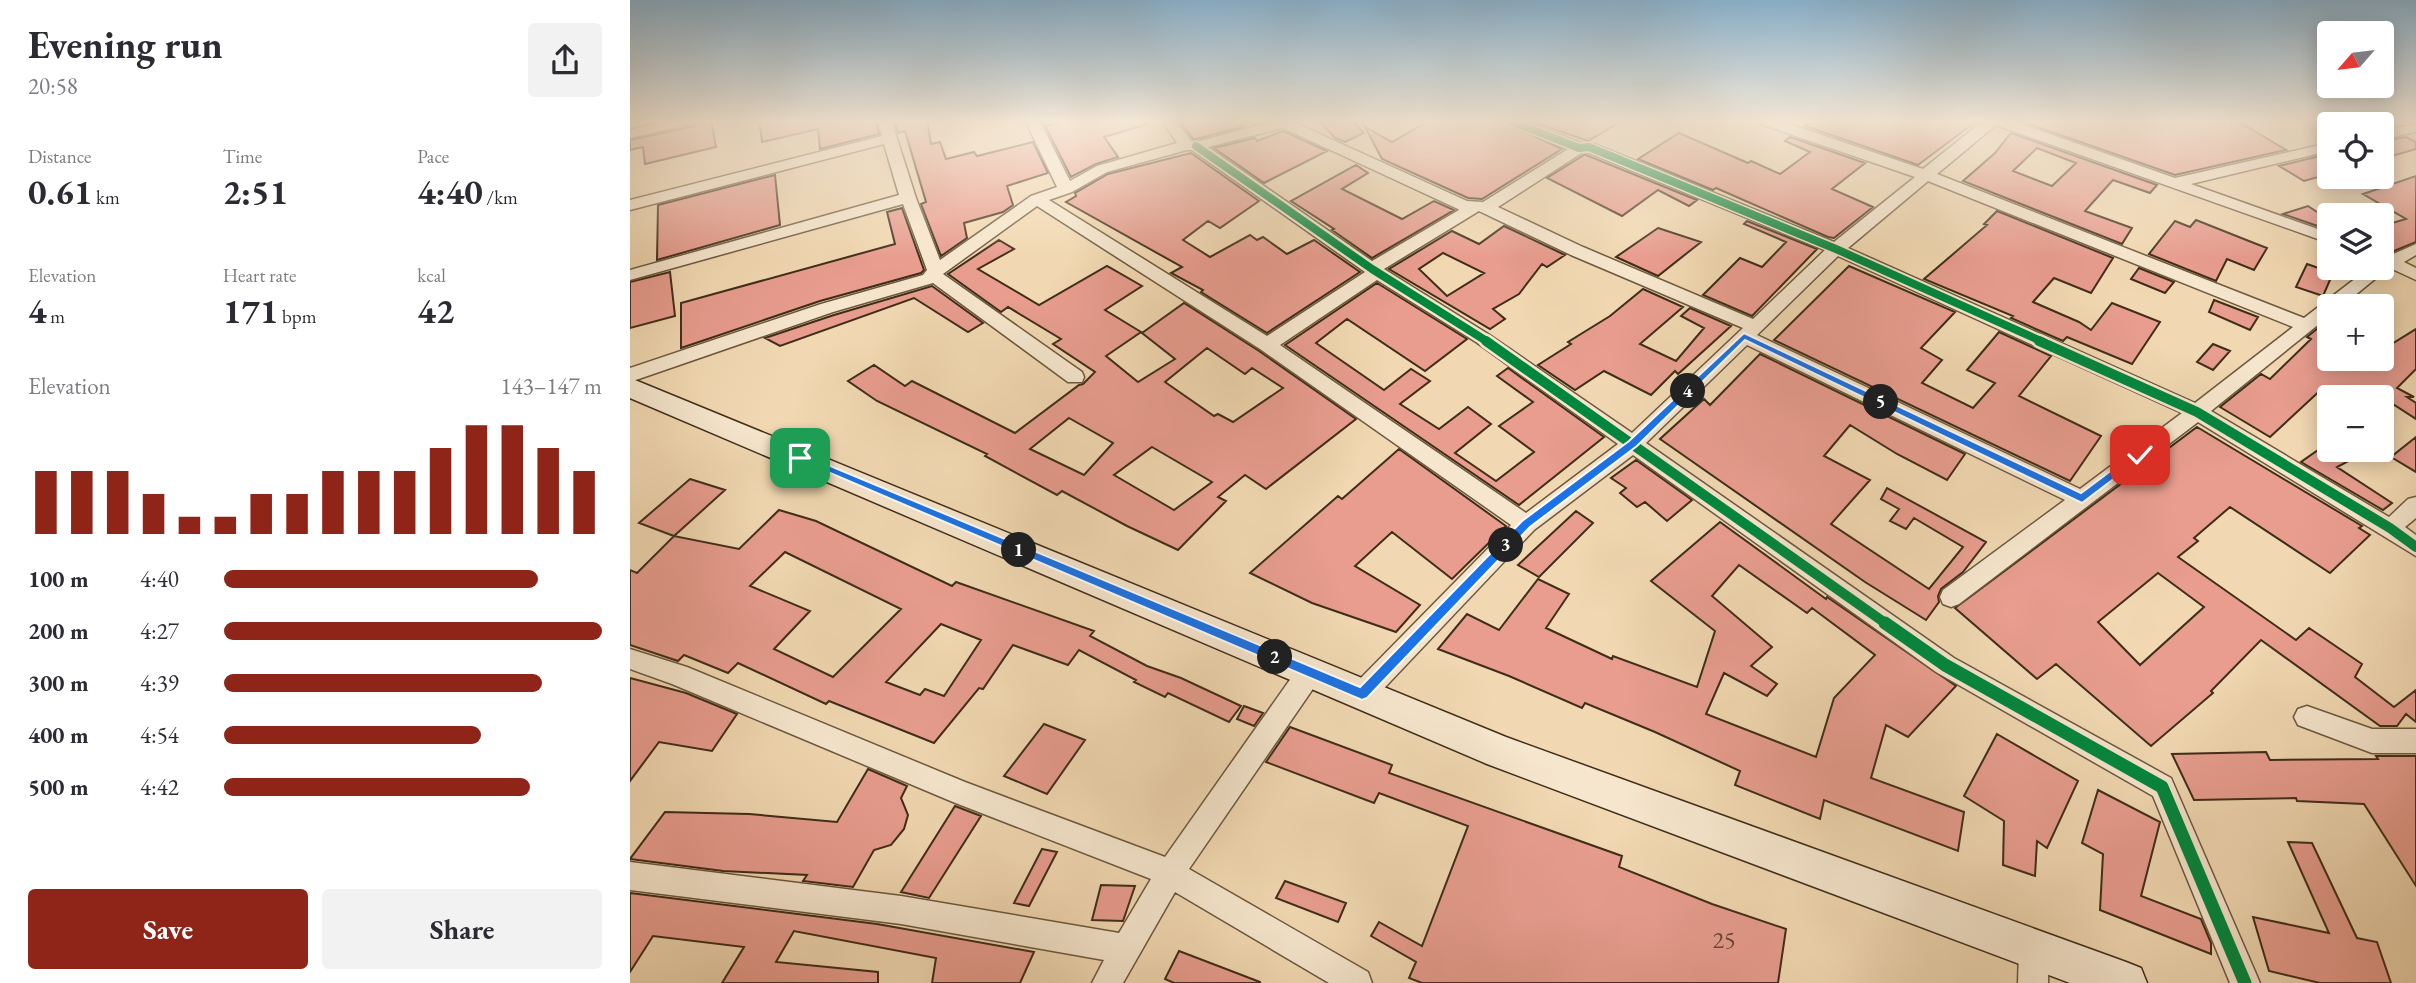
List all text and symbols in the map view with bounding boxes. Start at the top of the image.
text: Evening run [28,20,223,69]
north arrow [2317,21,2394,98]
map controls [2317,21,2394,462]
button: share [528,23,602,97]
text: 20:58 [28,71,78,101]
button: locate [2317,112,2394,189]
text: Distance [28,144,91,169]
text: Time [223,144,262,169]
text: Pace [417,144,449,169]
text: 0.61 [28,169,92,214]
text: 2:51 [223,169,288,214]
text: 4:40 [417,169,483,214]
text: km [92,185,120,210]
text: /km [483,185,518,210]
button: layers [2317,203,2394,280]
text: Elevation [28,263,96,288]
text: Heart rate [223,263,296,288]
text: kcal [417,263,446,288]
text: 4 [28,288,47,333]
text: 171 [223,288,278,333]
text: 42 [417,288,454,333]
button: + [2317,294,2394,371]
text: m [47,304,65,329]
text: bpm [278,304,316,329]
text: Elevation [28,371,111,401]
text: 143–147 m [501,371,602,401]
pin: 4 [1670,374,1706,408]
text: 4 [1682,378,1693,403]
pin: 5 [1864,384,1898,420]
button: − [2317,385,2394,462]
text: 5 [1875,389,1886,414]
pin [2110,425,2170,485]
pin [770,428,830,488]
icon: check [2121,436,2159,474]
icon: arrive [781,439,819,477]
pin: 3 [1488,528,1524,562]
pin: 1 [1002,532,1036,568]
text: 3 [1500,532,1511,557]
text: 1 [1013,537,1024,562]
text: 100 m [28,564,89,594]
text: 4:40 [140,564,179,594]
text: 200 m [28,616,89,646]
text: 4:27 [140,616,179,646]
pin: 2 [1258,640,1292,674]
text: 2 [1269,644,1280,669]
text: 300 m [28,668,89,698]
text: 4:39 [140,668,179,698]
text: 400 m [28,720,89,750]
text: 4:54 [140,720,179,750]
text: 500 m [28,772,89,802]
text: 4:42 [140,772,179,802]
button: Save [28,889,308,969]
button: Share [322,889,602,969]
house number: 25 [1712,924,1736,955]

